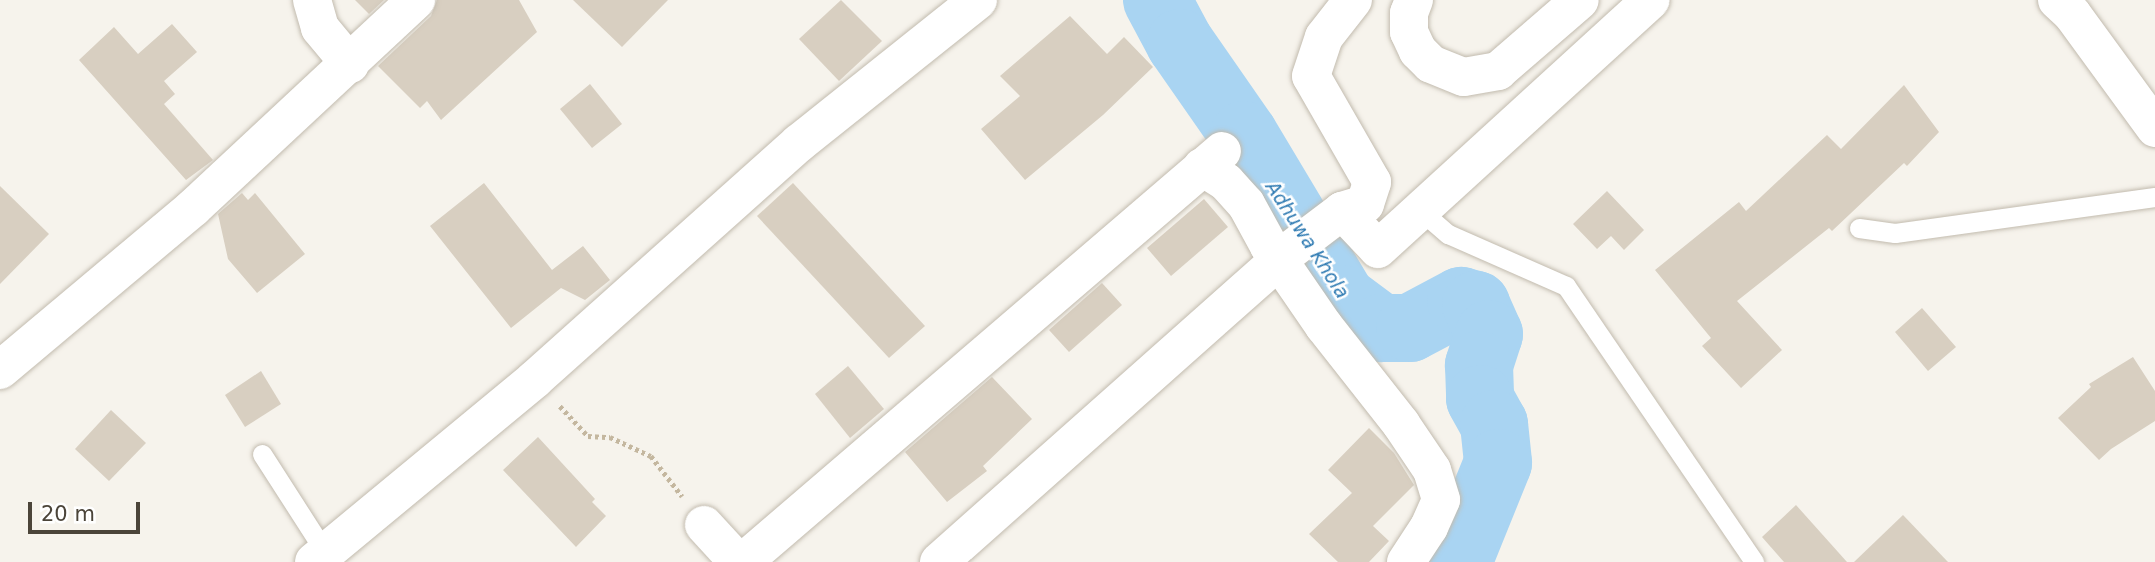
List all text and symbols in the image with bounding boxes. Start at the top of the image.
water label: Adhuwa Khola [1261,177,1353,303]
scale bar [32,489,144,532]
text: 20 m [41,502,95,526]

